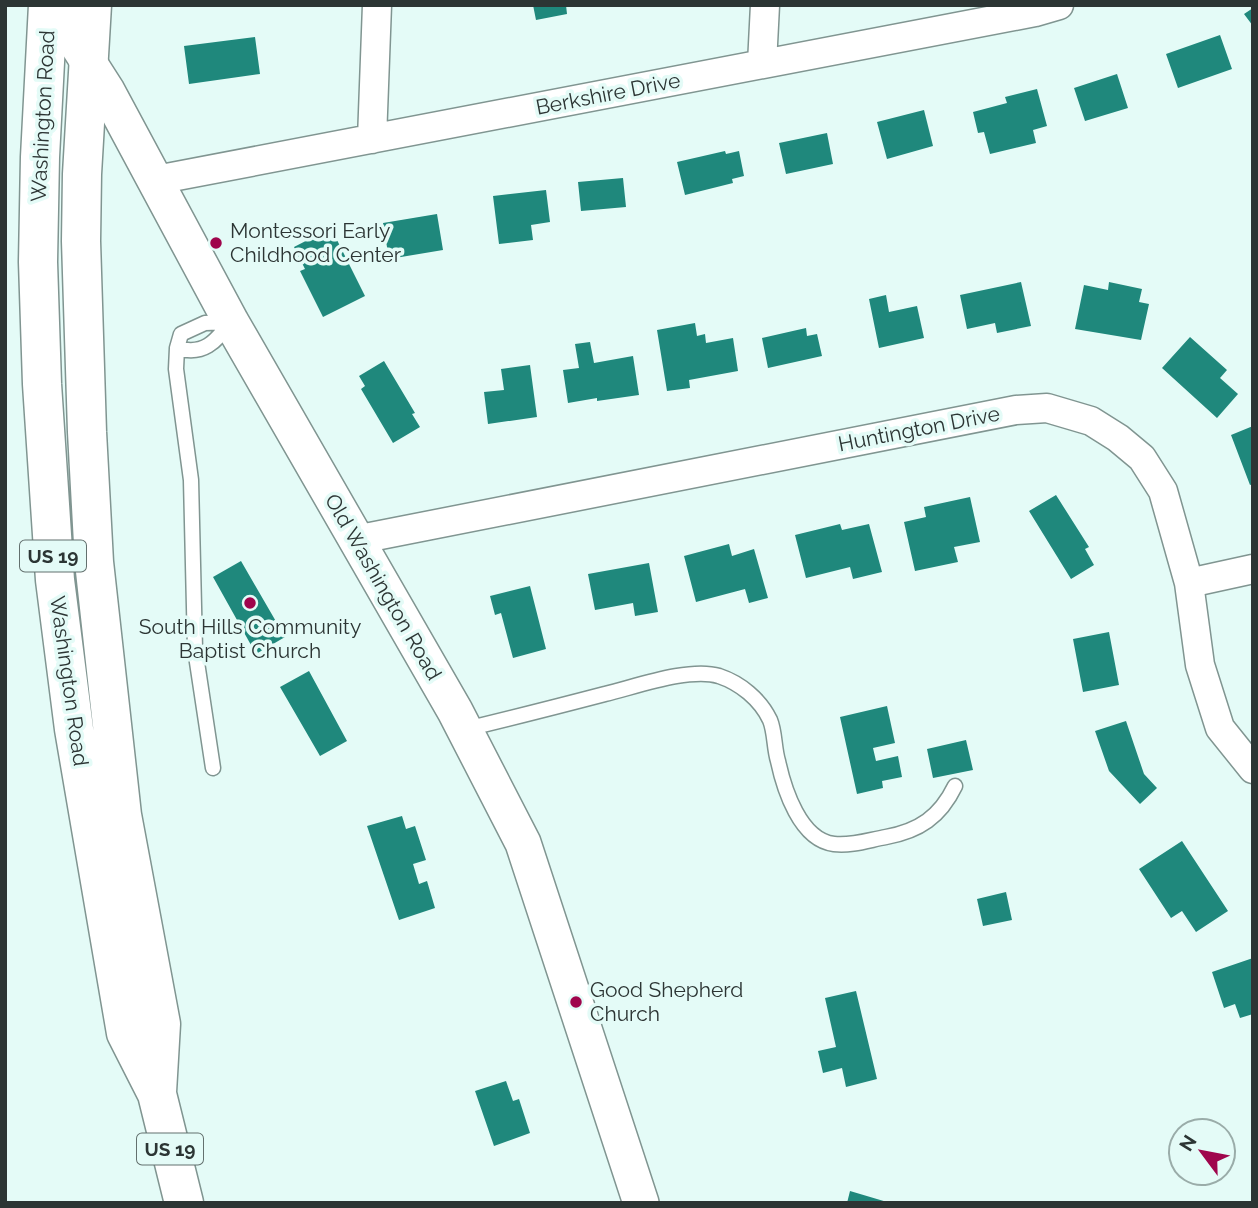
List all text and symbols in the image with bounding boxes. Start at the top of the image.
street label: Washington Road [26,30,59,202]
street label: Berkshire Drive [534,67,682,120]
place label: Montessori Early Childhood Center [230,218,402,267]
marker: Montessori Early Childhood Center [208,235,224,251]
street label: Huntington Drive [836,401,1002,456]
street label: Old Washington Road [320,489,447,684]
road number: US 19 [20,540,86,572]
street label: Washington Road [45,594,94,768]
marker: South Hills Community Baptist Church [242,595,258,611]
place label: South Hills Community Baptist Church [139,614,361,663]
place label: Good Shepherd Church [590,977,743,1026]
marker: Good Shepherd Church [568,994,584,1010]
north arrow [1167,1117,1237,1187]
text: N [1174,1131,1201,1155]
road number: US 19 [137,1134,203,1164]

